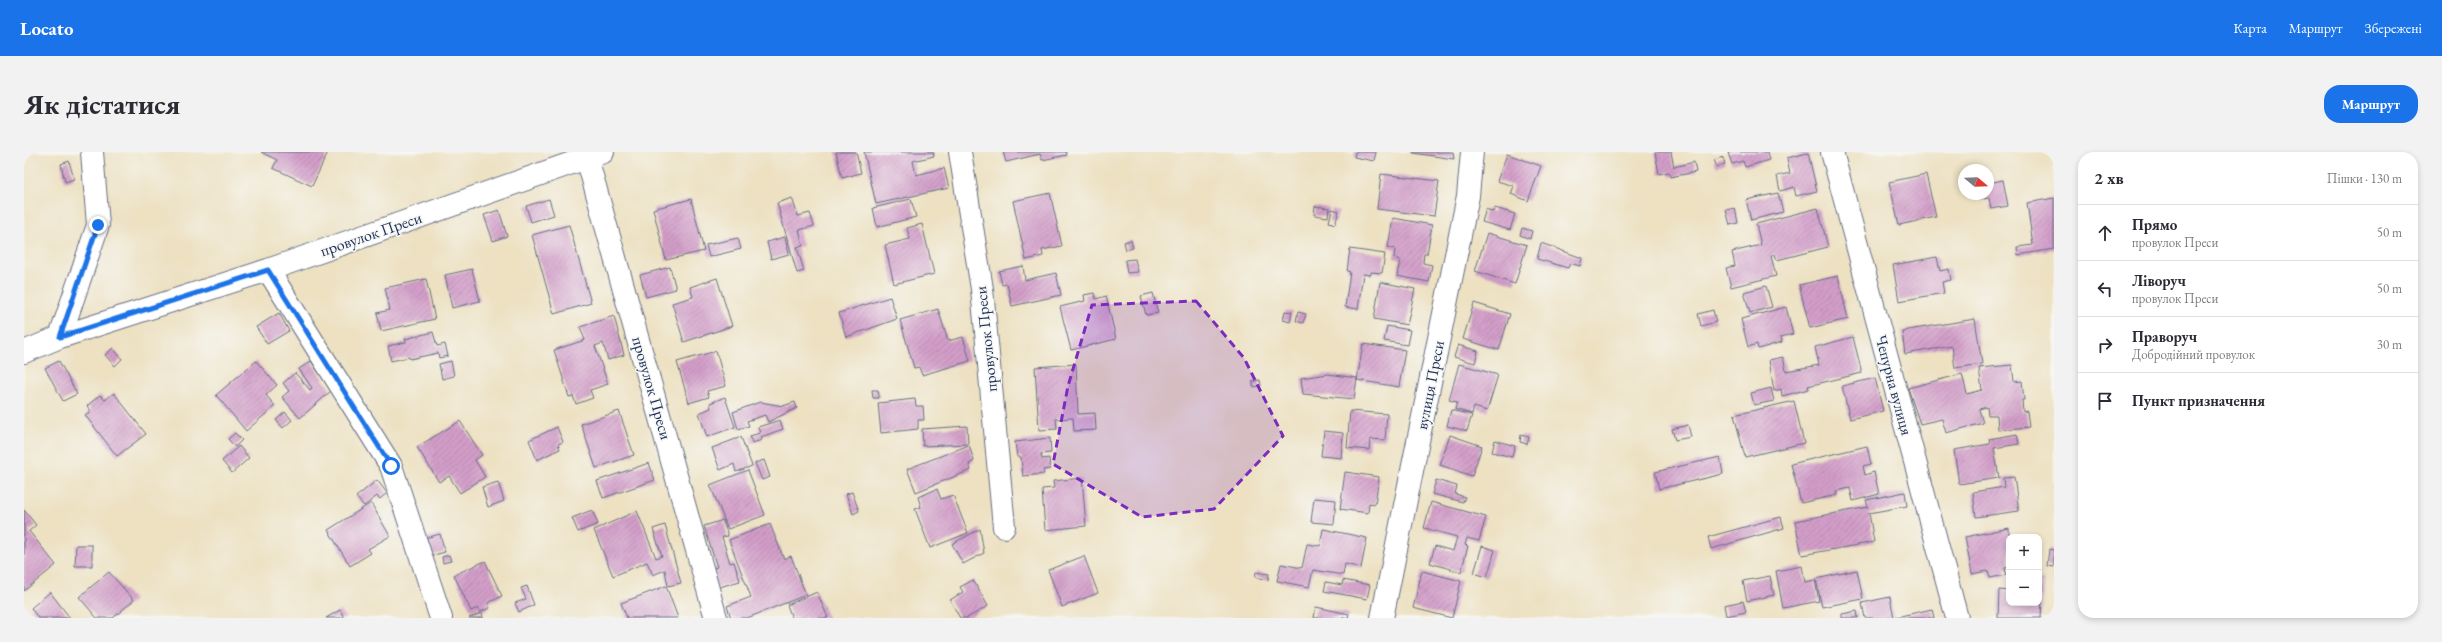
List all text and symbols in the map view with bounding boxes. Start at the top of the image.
text: Locato [20,16,74,41]
text: Карта [2233,19,2267,37]
text: Маршрут [2289,19,2343,37]
text: Збережені [2365,19,2422,37]
button: Маршрут [2324,85,2418,123]
text: Як дістатися [24,86,180,122]
north arrow [1958,164,1994,200]
text: 2 хв [2094,167,2124,189]
text: Пішки · 130 m [2327,170,2402,187]
street label: провулок Преси [317,207,425,261]
text: Прямо [2132,215,2177,234]
route end [89,216,107,234]
icon: ahead [2094,222,2116,244]
text: 50 m [2377,224,2402,241]
text: провулок Преси [2132,234,2218,251]
text: Ліворуч [2132,271,2186,290]
icon: left [2094,278,2116,300]
text: 50 m [2377,280,2402,297]
street label: провулок Преси [970,285,1002,393]
text: провулок Преси [2132,290,2218,307]
text: Праворуч [2132,327,2197,346]
street label: Чепурна вулиця [1871,333,1917,437]
street label: провулок Преси [627,334,677,442]
icon: right [2094,334,2116,356]
text: 30 m [2377,336,2402,353]
street label: вулиця Преси [1411,338,1449,431]
text: Добродійний провулок [2132,346,2255,363]
icon: arrive [2094,390,2116,412]
text: Пункт призначення [2132,391,2265,410]
route start [382,457,400,475]
map controls [2006,534,2042,606]
button: + [2006,534,2042,570]
button: − [2006,570,2042,606]

